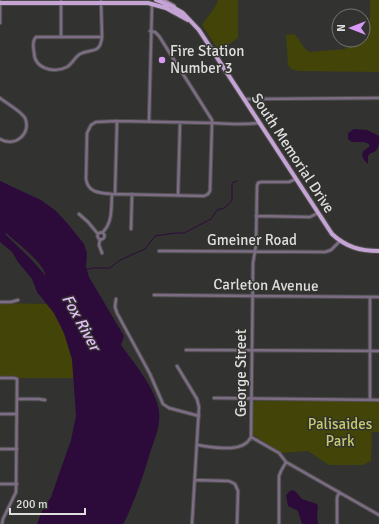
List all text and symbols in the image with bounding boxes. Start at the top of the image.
north arrow [331,8,371,48]
text: N [335,24,348,32]
place label: Fire Station Number 3 [170,42,244,77]
marker: Fire Station Number 3 [157,55,167,65]
street label: South Memorial Drive [248,90,338,216]
street label: Gmeiner Road [207,231,297,249]
street label: Carleton Avenue [213,275,319,295]
water label: Fox River [57,291,106,356]
street label: George Street [232,329,250,417]
park label: Palisaides Park [308,415,373,450]
scale bar [10,490,85,516]
text: 200 m [16,497,48,512]

